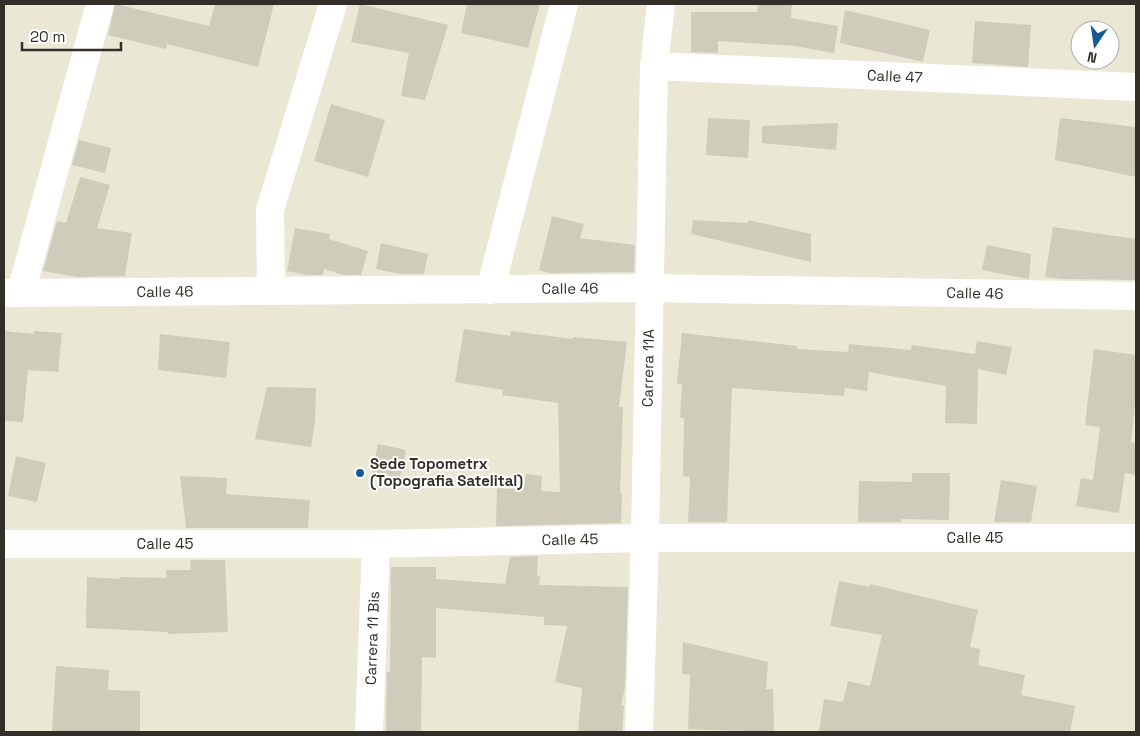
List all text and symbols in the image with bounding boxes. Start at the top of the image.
scale bar [22,20,121,52]
north arrow [1070,20,1120,70]
text: 20 m [30,27,65,46]
text: N [1085,48,1099,67]
street label: Calle 47 [867,65,923,87]
street label: Calle 46 [541,278,599,298]
street label: Calle 46 [136,282,194,301]
street label: Calle 46 [946,283,1004,303]
street label: Carrera 11A [637,328,658,407]
place label: Sede Topometrx (Topografia Satelital) [370,454,523,490]
marker: Sede Topometrx (Topografia Satelital) [354,467,366,479]
street label: Calle 45 [947,528,1003,547]
street label: Calle 45 [541,529,599,549]
street label: Calle 45 [137,534,193,553]
street label: Carrera 11 Bis [361,591,383,685]

